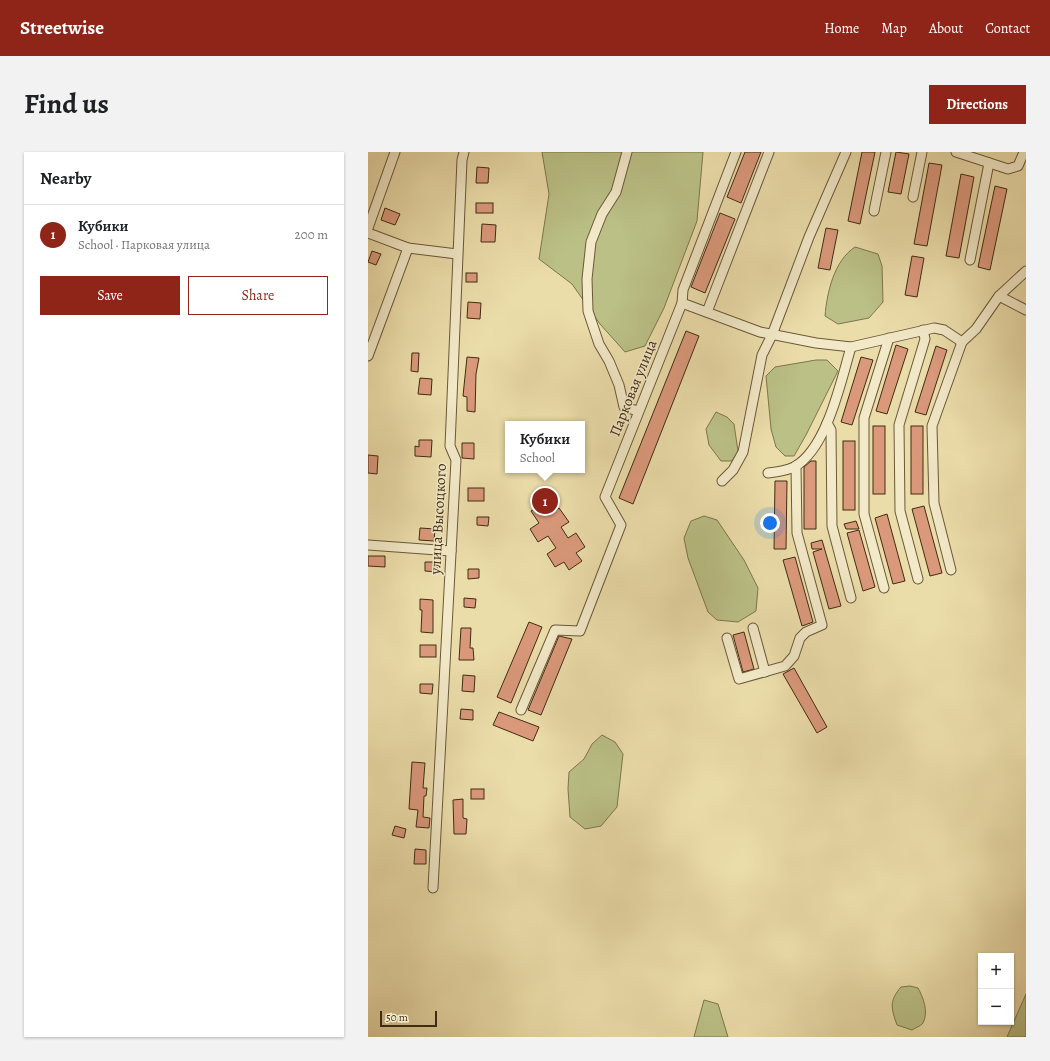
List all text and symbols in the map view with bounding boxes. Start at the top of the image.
text: Streetwise [20,15,104,41]
text: Home [824,19,859,38]
text: Map [881,19,907,38]
text: About [929,19,963,38]
text: Contact [985,19,1030,38]
text: Find us [24,85,109,123]
button: Directions [929,85,1026,124]
text: Nearby [40,167,91,190]
text: Кубики [78,216,128,236]
text: 1 [51,226,55,243]
text: 200 m [295,226,328,243]
text: School · Парковая улица [78,236,210,253]
button: Save [40,276,180,315]
button: Share [188,276,328,315]
street label: Парковая улица [604,337,662,439]
popup [505,421,585,473]
text: Кубики [520,429,570,449]
text: School [520,449,555,466]
street label: улица Высоцкого [425,463,451,576]
pin: 1 [532,486,558,516]
your location [760,513,780,533]
map controls [978,953,1014,1025]
button: + [978,953,1014,989]
button: − [978,989,1014,1025]
scale bar [380,1009,437,1028]
text: 50 m [386,1010,408,1025]

